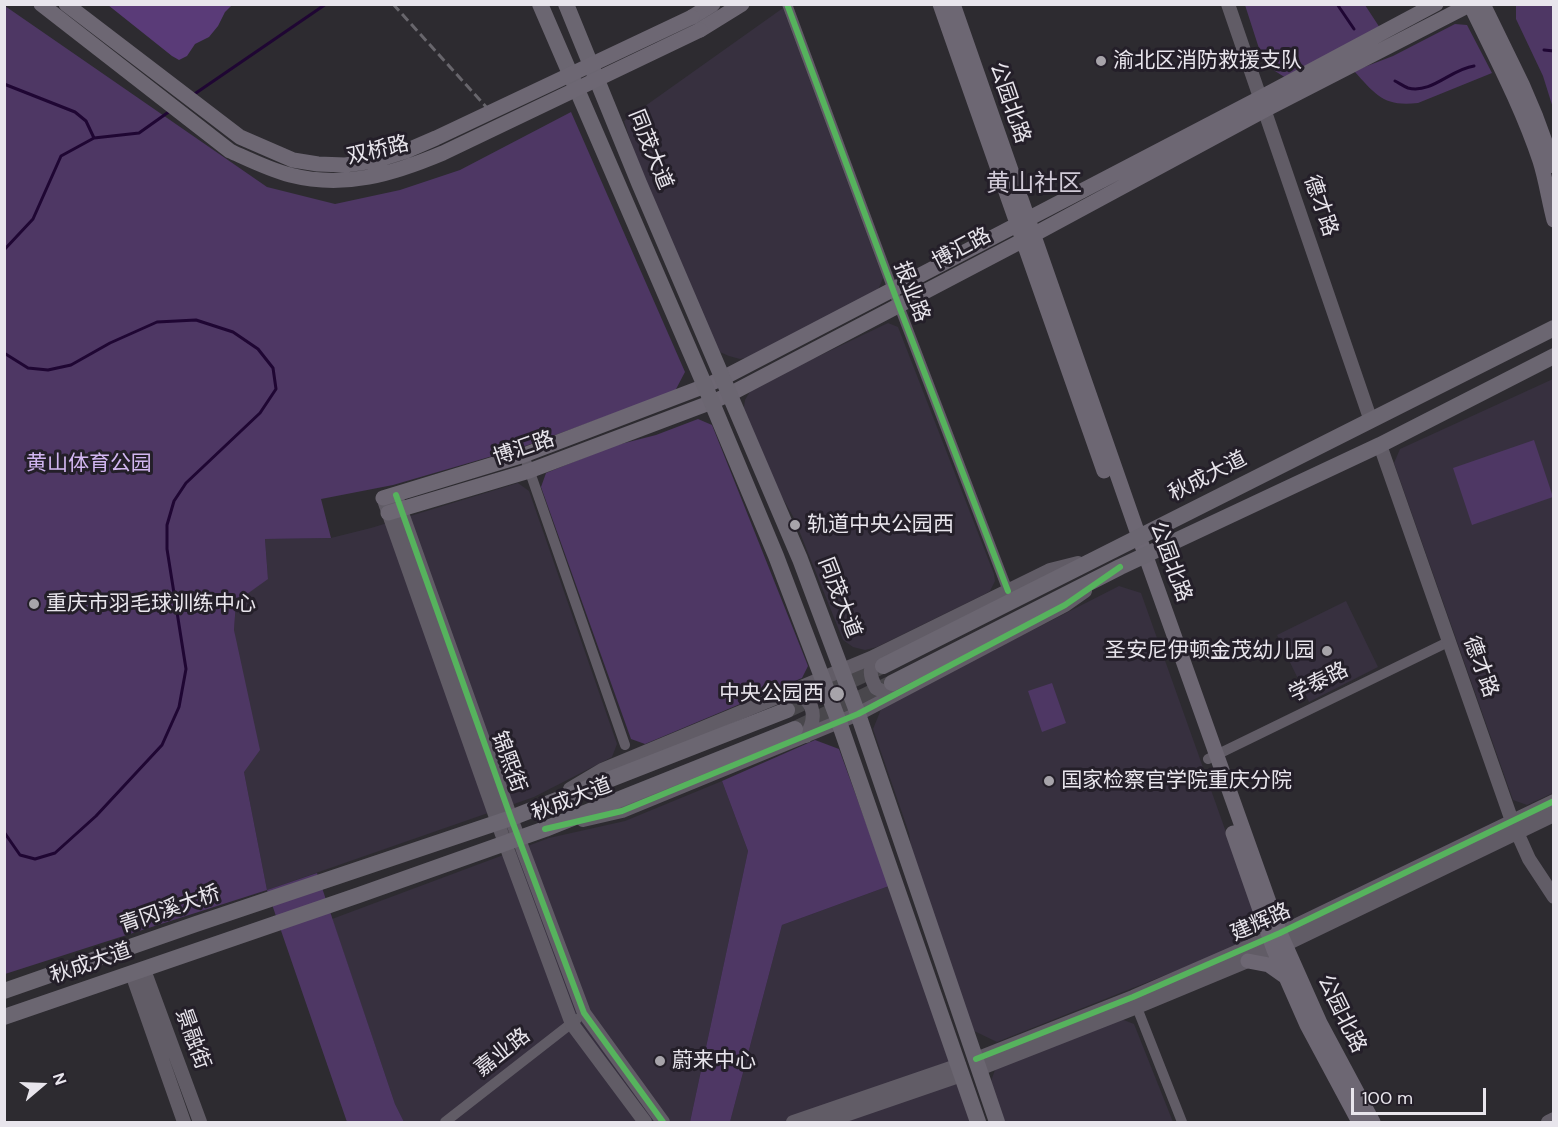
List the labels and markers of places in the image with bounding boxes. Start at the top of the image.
place label: 渝北区消防救援支队 [1113,48,1302,74]
marker: 渝北区消防救援支队 [1094,54,1108,68]
place label: 轨道中央公园西 [807,512,954,538]
marker: 轨道中央公园西 [788,518,802,532]
place label: 重庆市羽毛球训练中心 [46,591,256,617]
marker: 重庆市羽毛球训练中心 [27,597,41,611]
place label: 圣安尼伊顿金茂幼儿园 [1105,638,1315,664]
marker: 圣安尼伊顿金茂幼儿园 [1320,644,1334,658]
place label: 中央公园西 [719,681,824,707]
marker: 中央公园西 [828,685,846,703]
place label: 国家检察官学院重庆分院 [1061,768,1292,794]
marker: 国家检察官学院重庆分院 [1042,774,1056,788]
place label: 蔚来中心 [672,1048,756,1074]
marker: 蔚来中心 [653,1054,667,1068]

